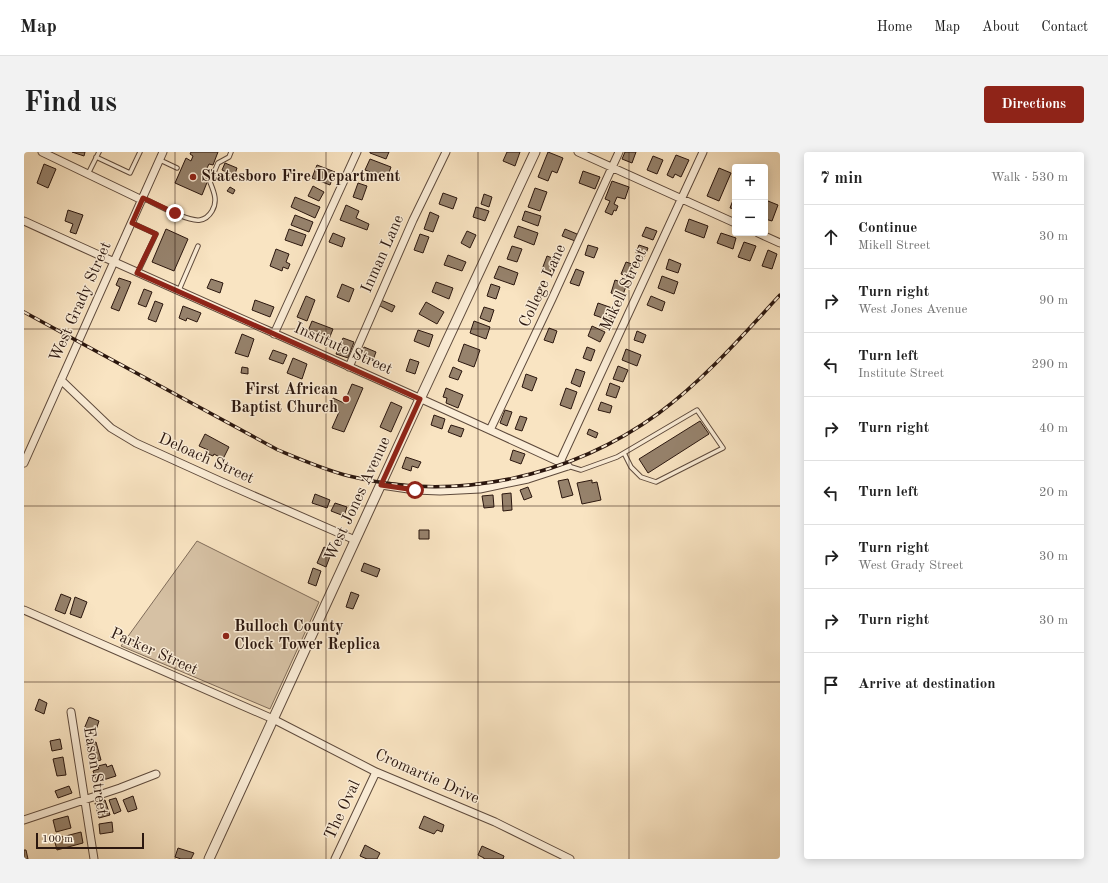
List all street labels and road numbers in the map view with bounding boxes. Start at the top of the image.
street label: Inman Lane [359,213,407,295]
street label: West Grady Street [47,239,115,364]
street label: College Lane [517,242,569,330]
street label: Mikell Street [598,246,650,334]
street label: Institute Street [291,320,395,378]
street label: Deloach Street [156,431,256,487]
street label: West Jones Avenue [322,435,394,563]
street label: Parker Street [108,626,200,679]
street label: Eason Street [80,726,110,817]
street label: Cromartie Drive [372,747,482,807]
street label: The Oval [322,778,364,842]

